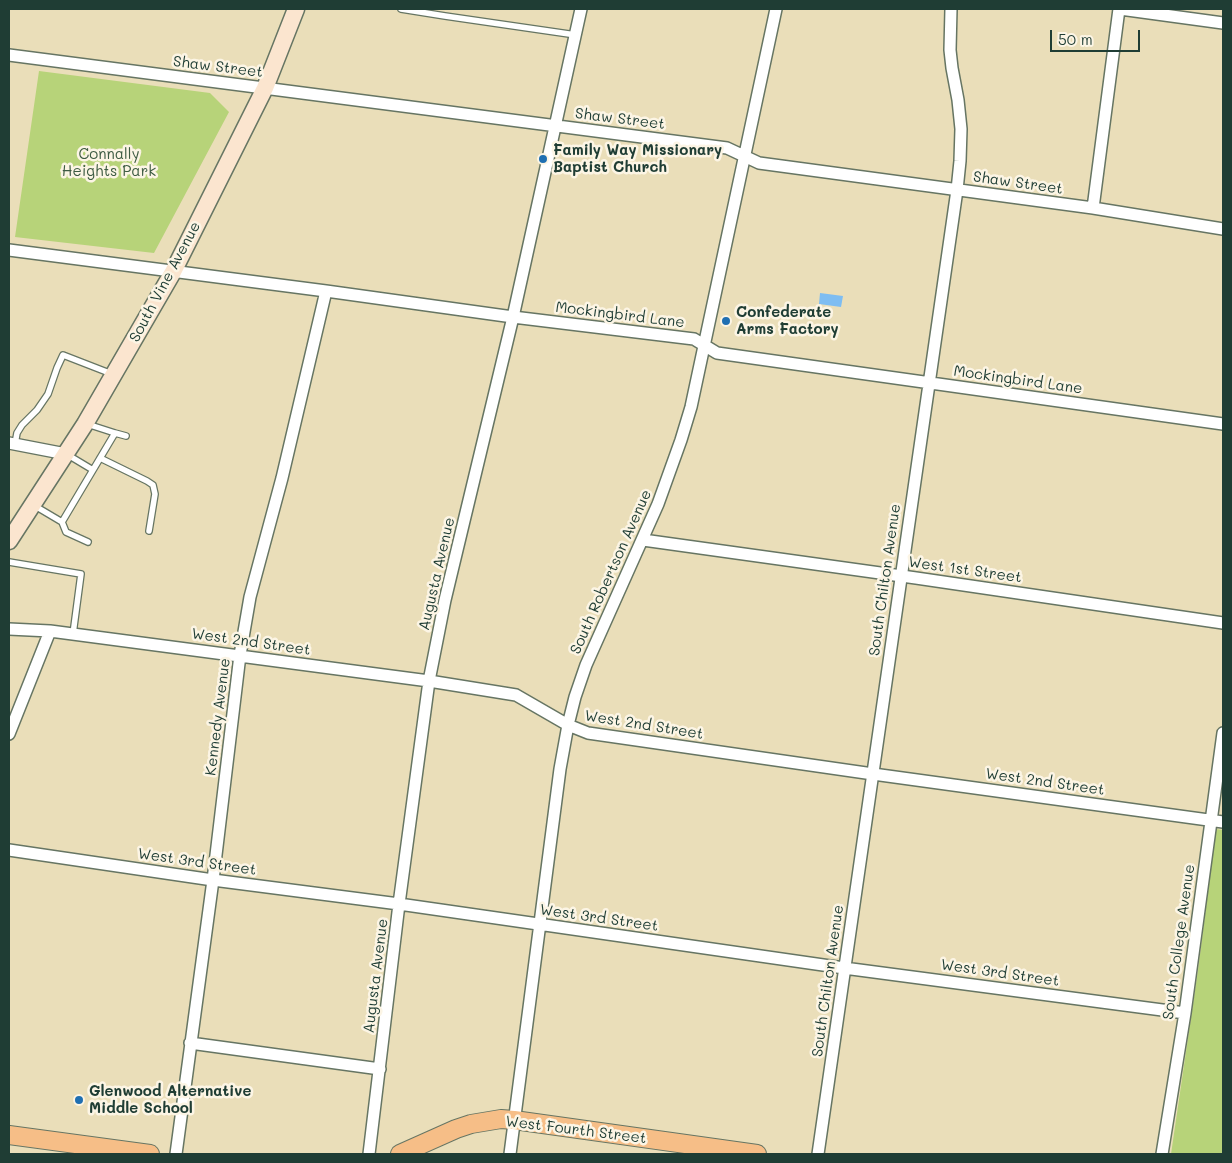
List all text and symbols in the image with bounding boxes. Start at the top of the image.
scale bar [1052,20,1142,52]
text: 50 m [1058,29,1093,49]
street label: Shaw Street [172,53,264,81]
street label: Shaw Street [574,105,666,133]
place label: Family Way Missionary Baptist Church [553,141,722,176]
park label: Connally Heights Park [62,145,156,180]
marker: Family Way Missionary Baptist Church [537,153,549,165]
street label: Shaw Street [972,168,1064,198]
street label: South Vine Avenue [126,219,204,345]
street label: Mockingbird Lane [554,298,686,332]
place label: Confederate Arms Factory [736,303,839,338]
marker: Confederate Arms Factory [720,315,732,327]
street label: Mockingbird Lane [952,362,1084,398]
street label: South Robertson Avenue [567,487,655,657]
street label: South Chilton Avenue [865,503,905,657]
street label: Augusta Avenue [415,516,459,632]
street label: West 1st Street [907,553,1023,587]
street label: West 2nd Street [190,625,312,659]
street label: Kennedy Avenue [202,657,234,777]
street label: West 2nd Street [583,707,705,743]
street label: West 2nd Street [984,765,1106,799]
street label: West 3rd Street [137,845,257,879]
street label: South College Avenue [1159,863,1199,1021]
street label: West 3rd Street [539,901,659,935]
street label: South Chilton Avenue [808,904,848,1058]
street label: Augusta Avenue [360,918,392,1034]
street label: West 3rd Street [940,956,1060,990]
place label: Glenwood Alternative Middle School [89,1082,251,1117]
marker: Glenwood Alternative Middle School [73,1094,85,1106]
street label: West Fourth Street [505,1112,647,1148]

